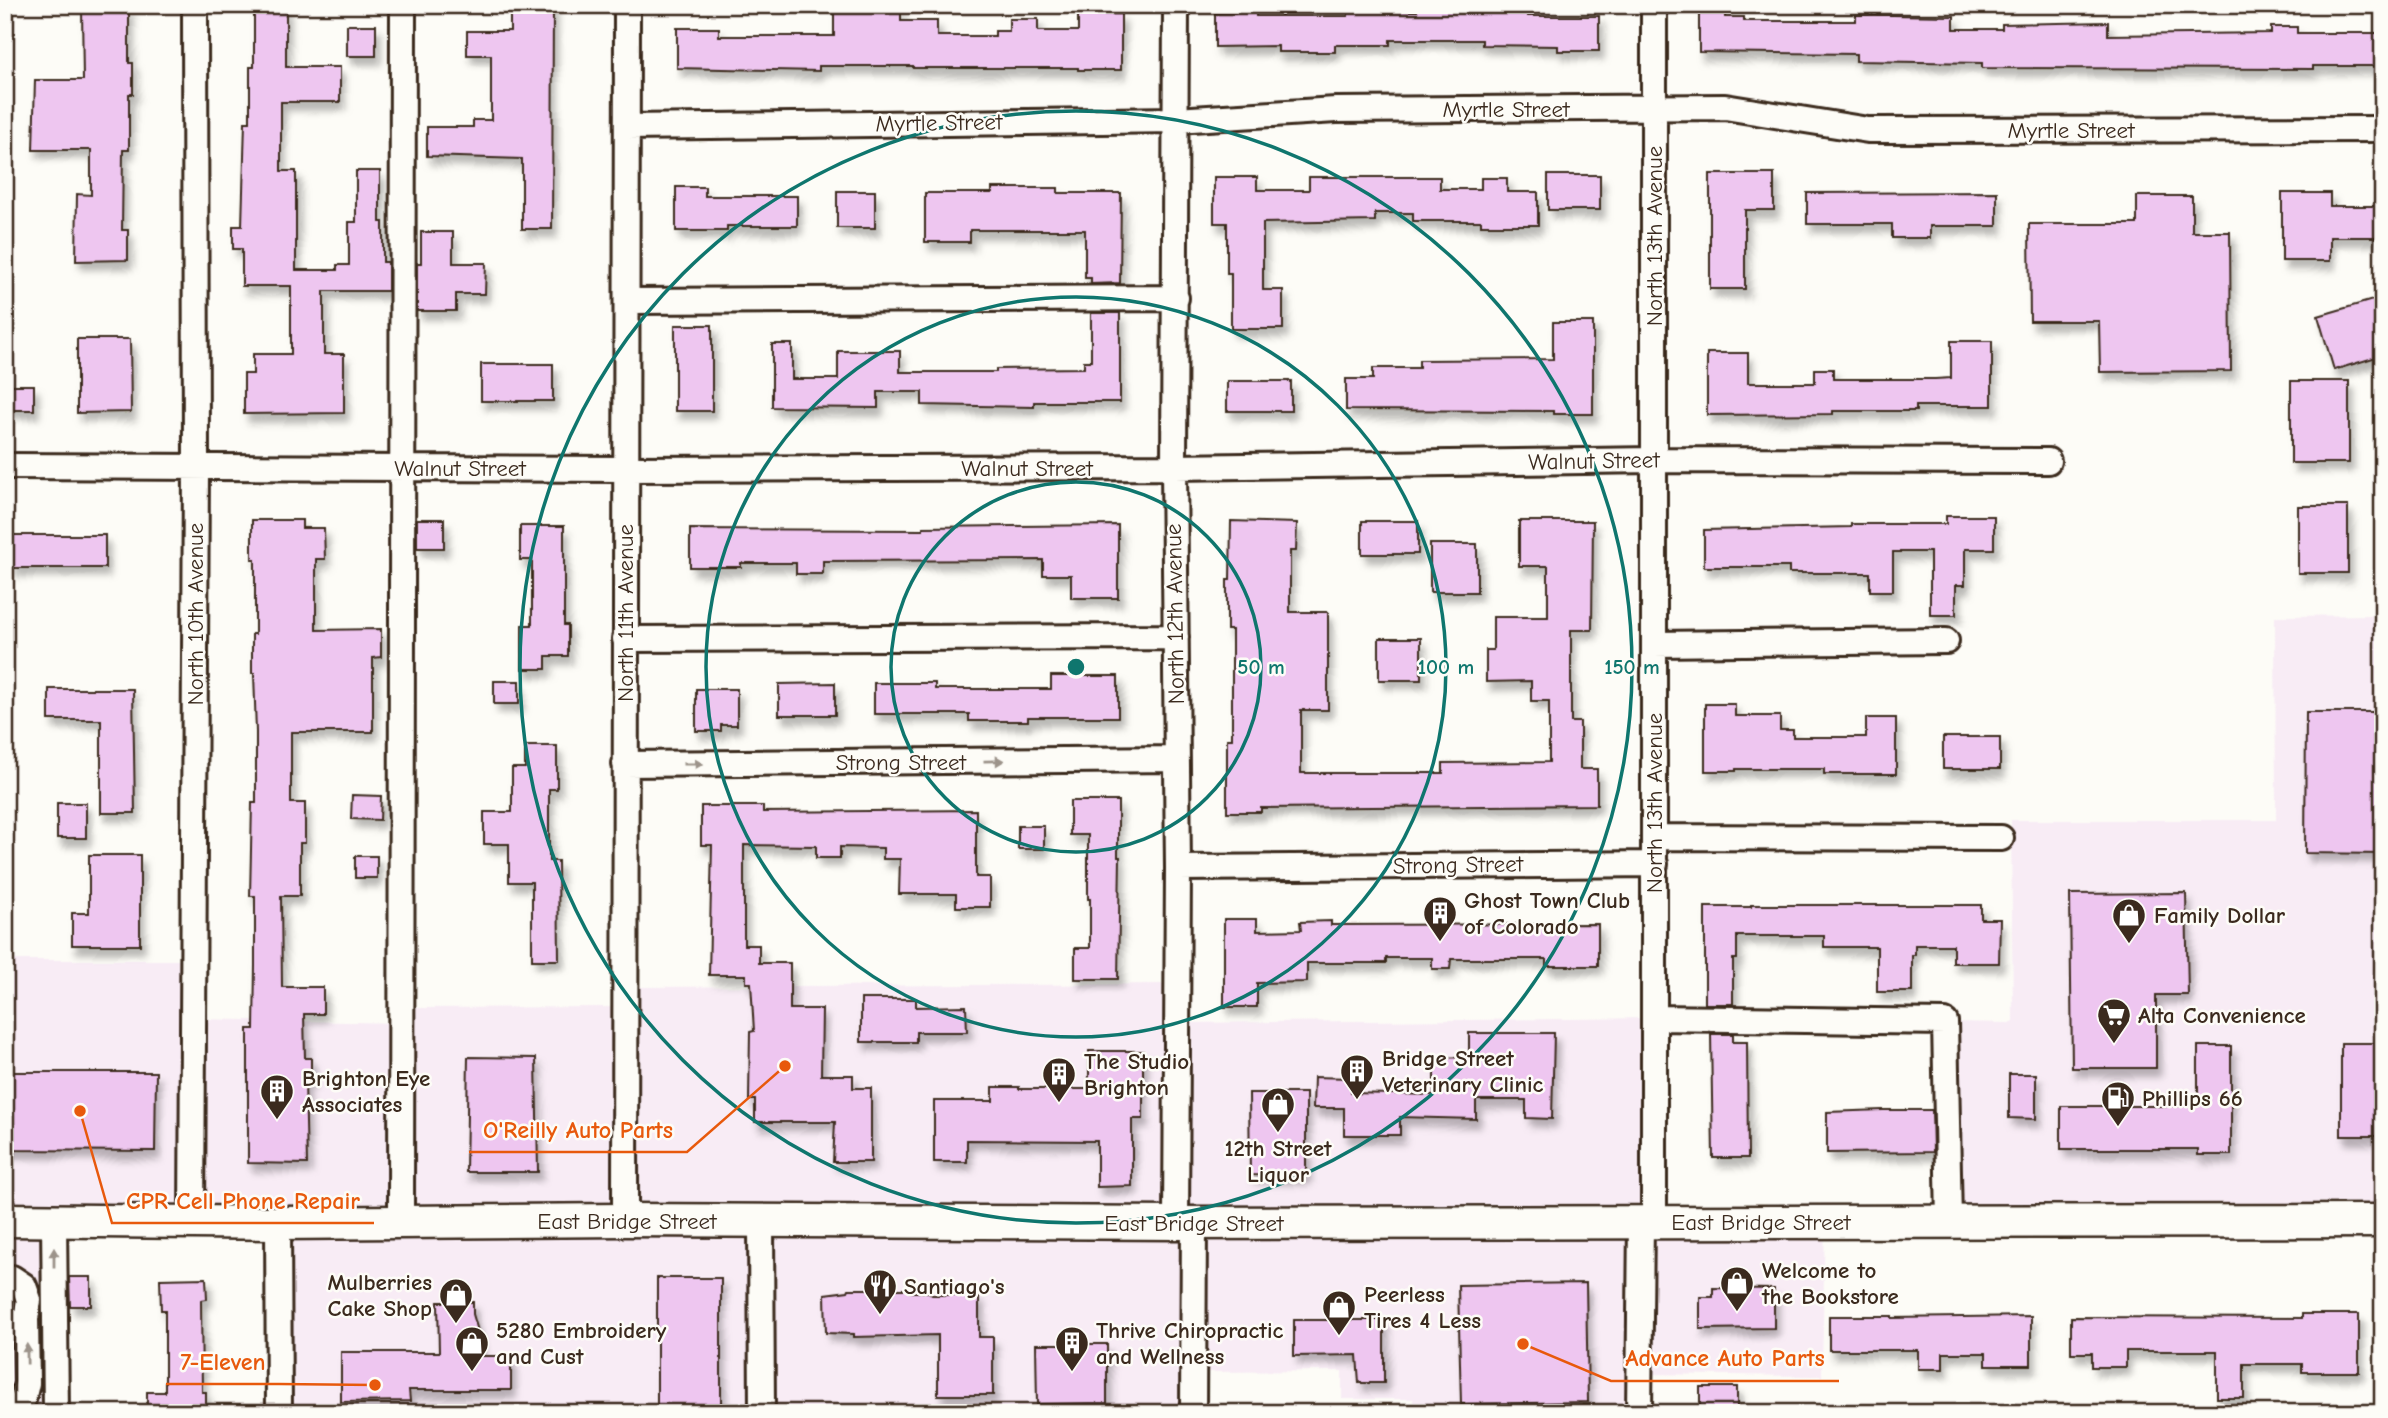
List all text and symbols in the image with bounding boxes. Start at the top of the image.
street label: Myrtle Street [1442,96,1571,123]
street label: Myrtle Street [875,108,1004,138]
street label: Myrtle Street [2007,117,2136,144]
street label: North 13th Avenue [1641,146,1668,326]
street label: Walnut Street [1528,446,1661,476]
street label: Walnut Street [394,455,527,482]
street label: Walnut Street [961,455,1094,482]
street label: North 10th Avenue [182,523,209,705]
street label: North 12th Avenue [1160,523,1190,705]
street label: North 11th Avenue [612,524,639,702]
centre of rings [1064,655,1088,679]
text: 50 m [1237,655,1285,679]
text: 100 m [1418,655,1474,679]
text: 150 m [1604,655,1660,679]
street label: North 13th Avenue [1641,713,1668,893]
street label: Strong Street [836,749,968,776]
one-way arrow [983,755,1005,767]
one-way arrow [682,758,704,770]
street label: Strong Street [1393,850,1525,880]
place label: Ghost Town Club of Colorado [1464,887,1630,940]
building icon: Ghost Town Club of Colorado [1421,894,1459,943]
shop icon: Family Dollar [2110,896,2148,945]
place label: Family Dollar [2154,902,2286,929]
supermarket icon: Alta Convenience [2095,996,2133,1045]
place label: Alta Convenience [2138,1002,2306,1029]
place label: Bridge Street Veterinary Clinic [1382,1045,1544,1098]
place label: The Studio Brighton [1084,1048,1189,1101]
building icon: Bridge Street Veterinary Clinic [1338,1052,1376,1101]
building icon: The Studio Brighton [1040,1055,1078,1104]
place label: Brighton Eye Associates [302,1065,430,1118]
building icon: Brighton Eye Associates [258,1072,296,1121]
fuel station icon: Phillips 66 [2099,1079,2137,1128]
shop icon: 12th Street Liquor [1259,1085,1297,1134]
place label: Phillips 66 [2142,1085,2243,1112]
callout: O'Reilly Auto Parts [469,1107,687,1152]
text: O'Reilly Auto Parts [483,1116,673,1144]
place label: 12th Street Liquor [1224,1135,1332,1188]
callout: CPR Cell Phone Repair [112,1178,374,1223]
text: CPR Cell Phone Repair [126,1187,360,1215]
street label: East Bridge Street [537,1208,718,1235]
street label: East Bridge Street [1671,1209,1852,1236]
street label: East Bridge Street [1104,1210,1285,1237]
one-way arrow [48,1247,60,1269]
place label: Welcome to the Bookstore [1761,1257,1899,1310]
shop icon: Welcome to the Bookstore [1718,1264,1756,1313]
restaurant icon: Santiago's [861,1267,899,1316]
place label: Mulberries Cake Shop [328,1269,432,1322]
place label: Santiago's [904,1273,1005,1300]
shop icon: Mulberries Cake Shop [437,1276,475,1325]
place label: Peerless Tires 4 Less [1364,1281,1481,1334]
shop icon: Peerless Tires 4 Less [1320,1288,1358,1337]
place label: 5280 Embroidery and Cust [496,1317,667,1370]
place label: Thrive Chiropractic and Wellness [1096,1317,1284,1370]
shop icon: 5280 Embroidery and Cust [453,1324,491,1373]
building icon: Thrive Chiropractic and Wellness [1053,1324,1091,1373]
callout: Advance Auto Parts [1611,1336,1839,1381]
callout: 7-Eleven [166,1339,279,1384]
one-way arrow [21,1343,33,1365]
text: Advance Auto Parts [1625,1344,1825,1372]
text: 7-Eleven [181,1348,265,1376]

